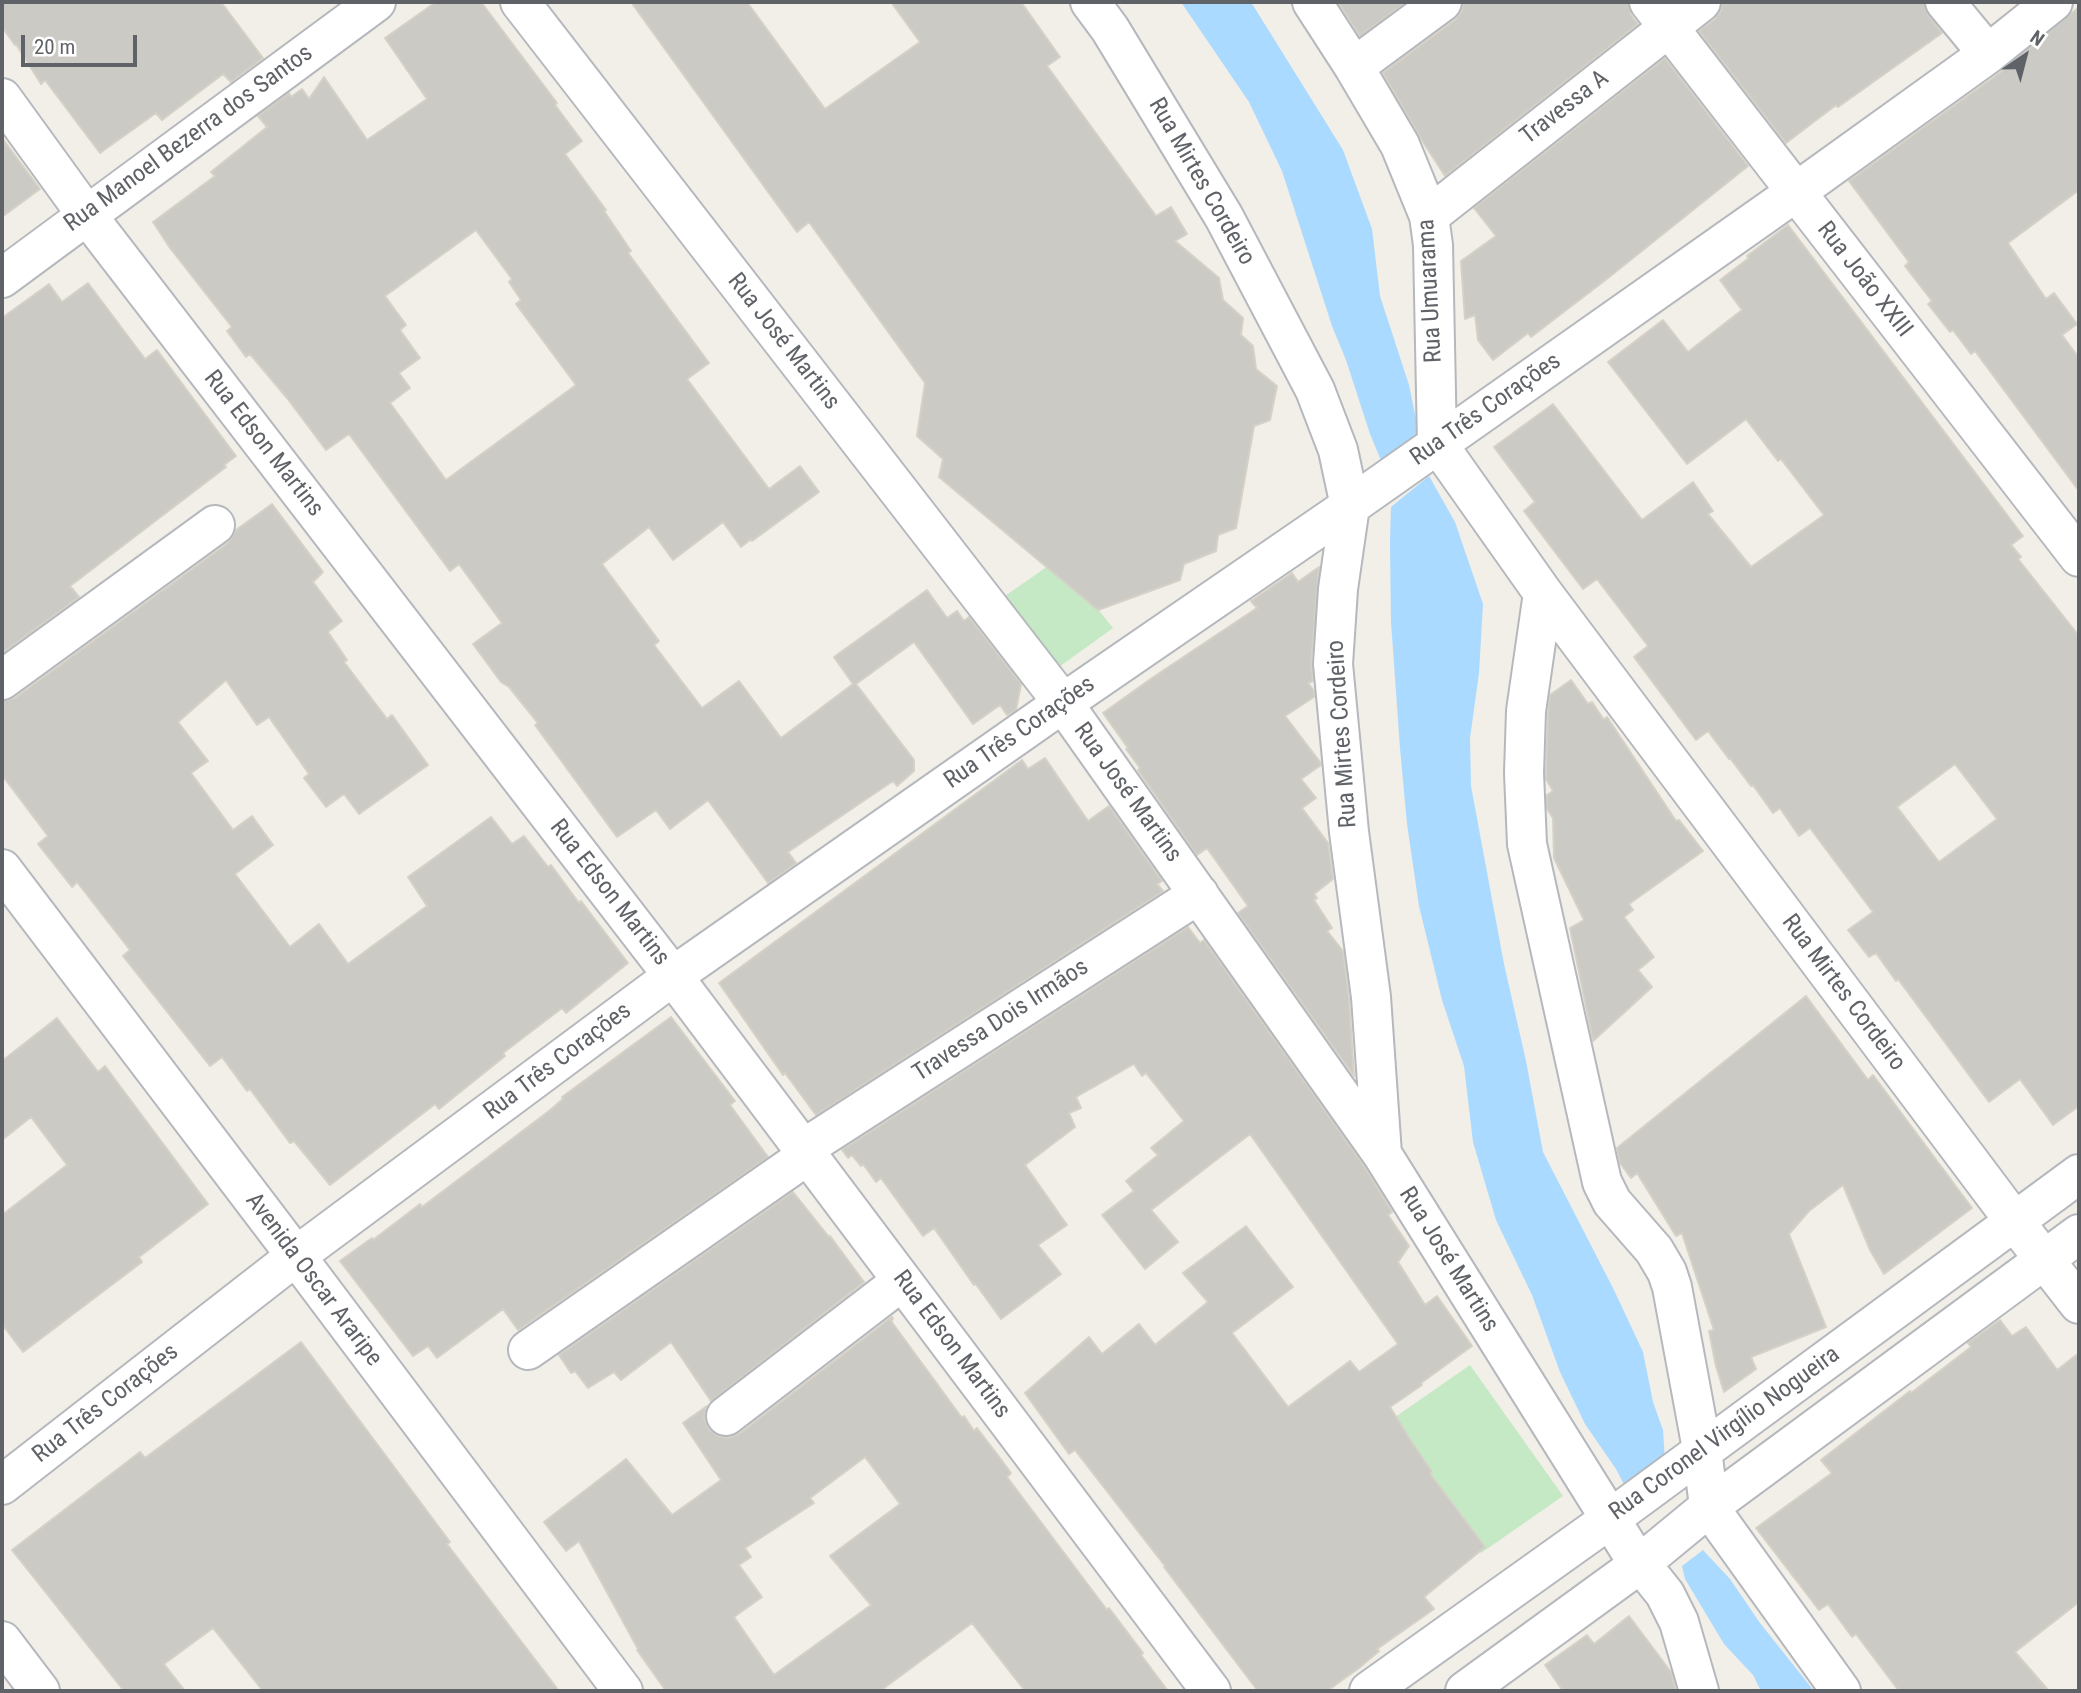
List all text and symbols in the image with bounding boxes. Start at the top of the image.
scale bar [24,21,140,65]
north arrow [1990,21,2060,91]
text: N [2026,26,2049,51]
text: 20 m [34,35,75,59]
street label: Rua Manoel Bezerra dos Santos [59,39,319,239]
street label: Travessa A [1515,65,1615,151]
street label: Rua Mirtes Cordeiro [1141,93,1261,271]
street label: Rua João XXIII [1810,217,1918,343]
street label: Rua Umuarama [1413,218,1449,364]
street label: Rua José Martins [721,268,845,416]
street label: Rua Três Corações [1405,347,1567,473]
street label: Rua Edson Martins [197,365,329,523]
street label: Rua Mirtes Cordeiro [1322,639,1364,829]
street label: Rua Três Corações [939,670,1101,796]
street label: Rua José Martins [1067,718,1187,868]
street label: Rua Edson Martins [543,814,675,972]
street label: Rua Mirtes Cordeiro [1775,909,1911,1077]
street label: Travessa Dois Irmãos [908,953,1094,1089]
street label: Rua Três Corações [479,997,637,1127]
street label: Rua José Martins [1392,1182,1504,1338]
street label: Avenida Oscar Araripe [238,1188,388,1372]
street label: Rua Edson Martins [886,1265,1016,1425]
street label: Rua Três Corações [27,1338,185,1470]
street label: Rua Coronel Virgílio Nogueira [1604,1341,1846,1527]

